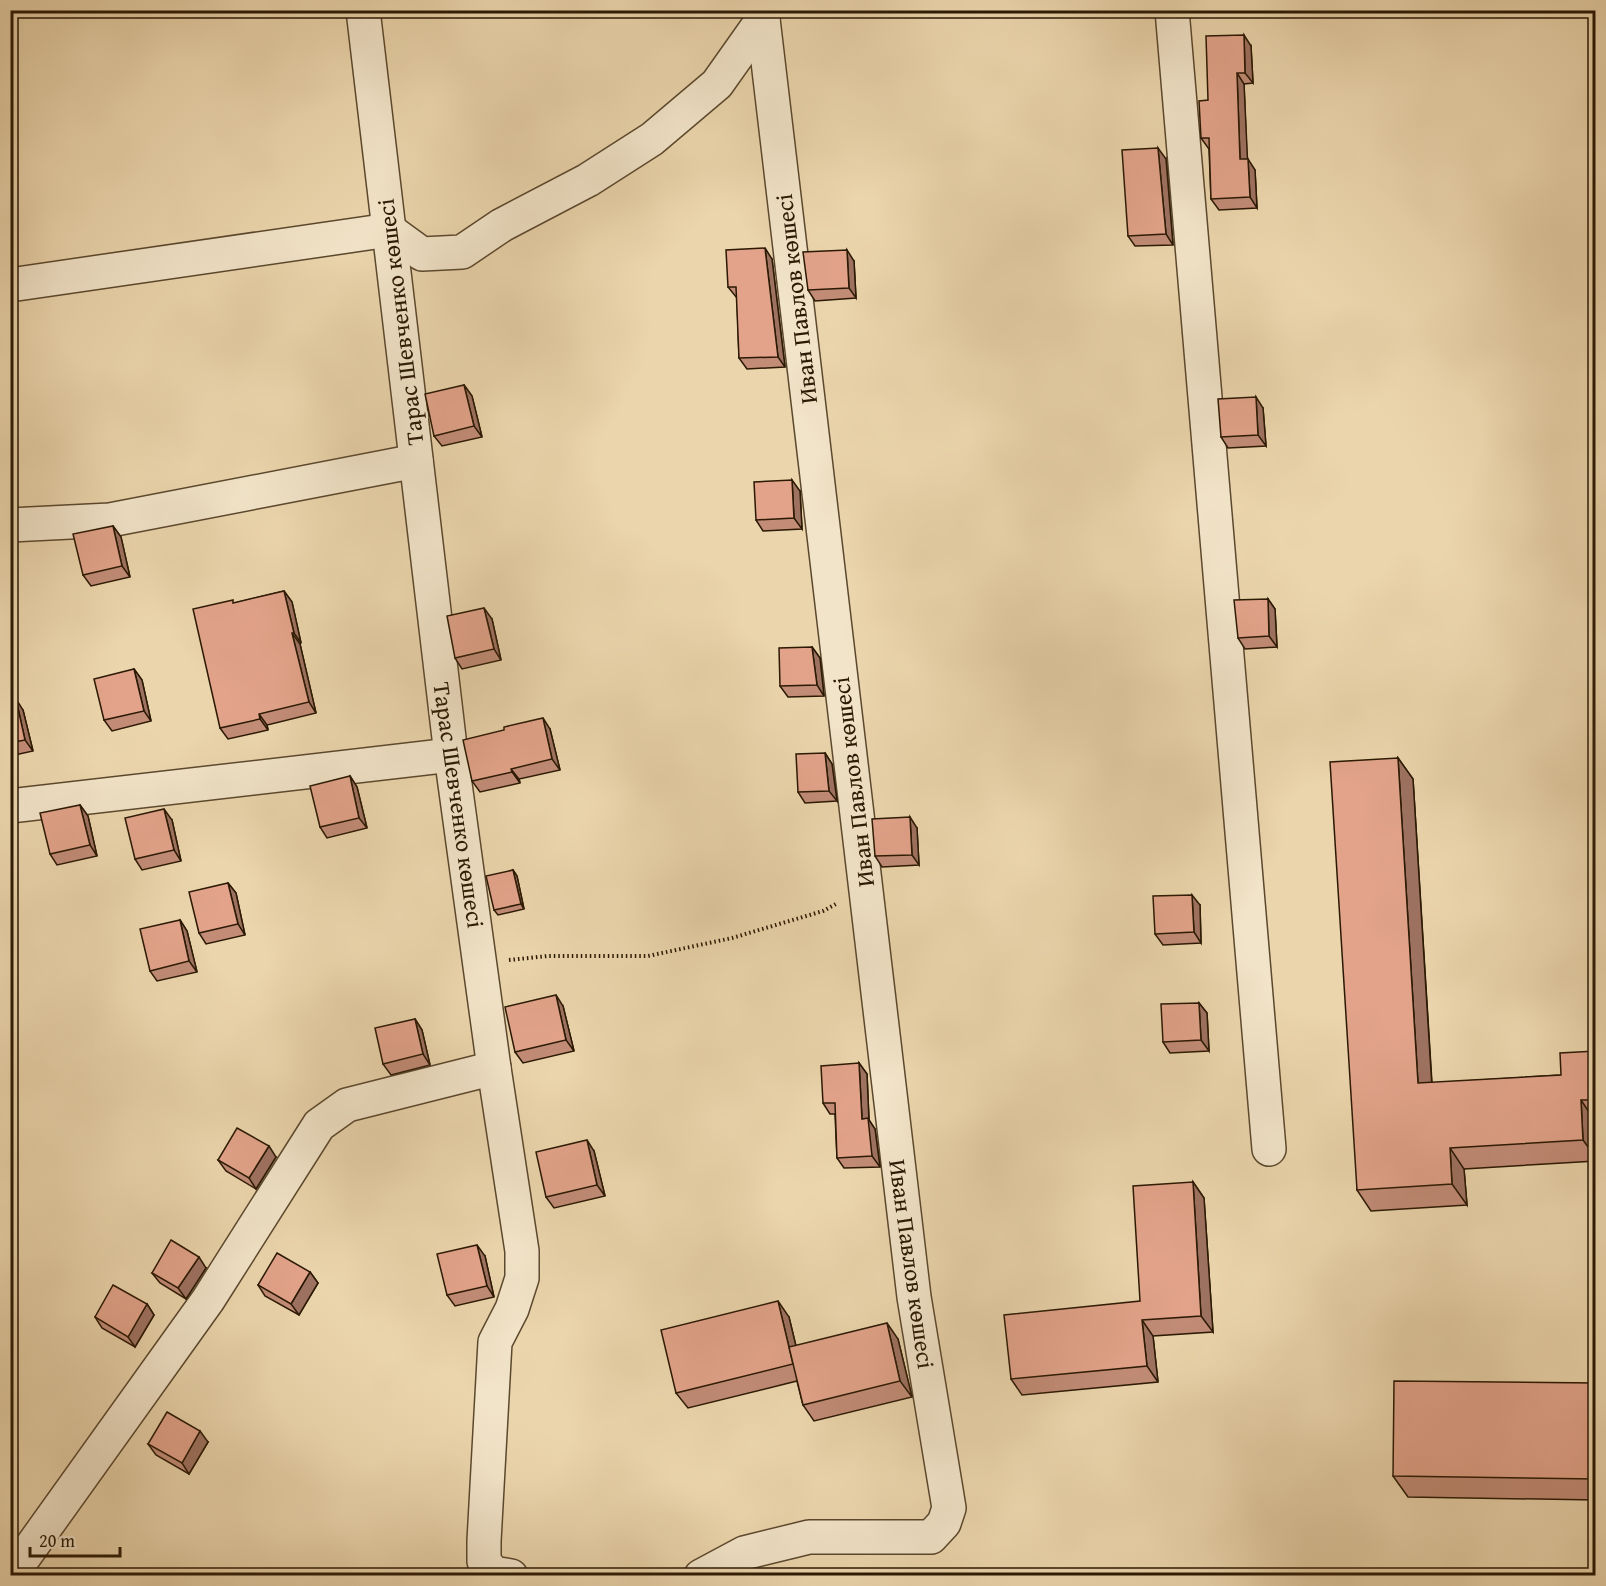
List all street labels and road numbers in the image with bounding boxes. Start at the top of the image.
street label: Иван Павлов көшесі [766,192,826,406]
street label: Тарас Шевченко көшесі [367,197,432,447]
street label: Иван Павлов көшесі [823,675,883,889]
street label: Тарас Шевченко көшесі [424,680,494,930]
street label: Иван Павлов көшесі [880,1157,944,1371]

